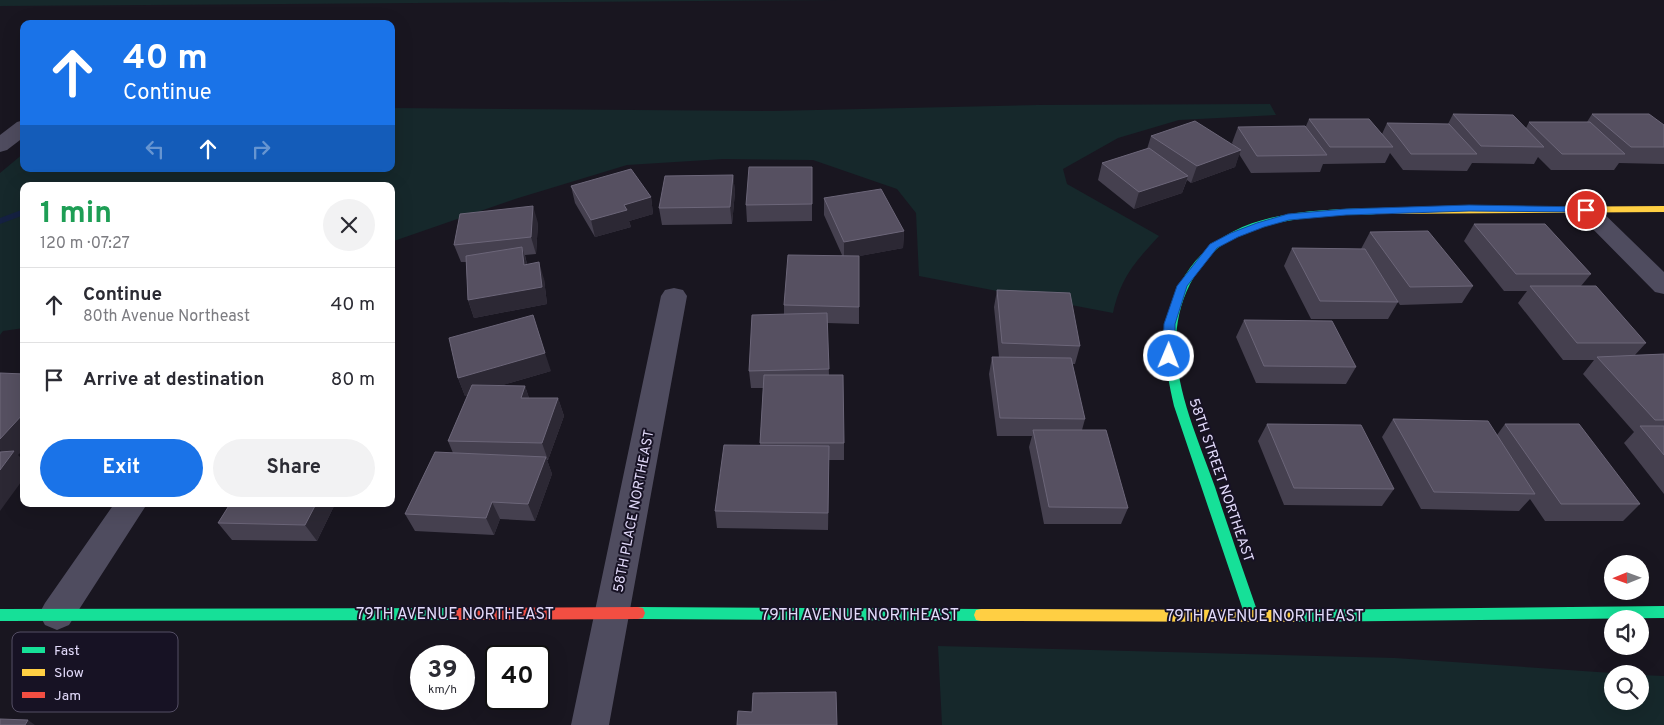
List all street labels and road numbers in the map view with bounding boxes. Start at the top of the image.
street label: 58TH STREET NORTHEAST [1185,396,1257,565]
street label: 58TH PLACE NORTHEAST [610,429,659,594]
street label: 79TH AVENUE NORTHEAST [356,605,554,625]
street label: 79TH AVENUE NORTHEAST [761,606,959,626]
street label: 79TH AVENUE NORTHEAST [1166,607,1364,627]

